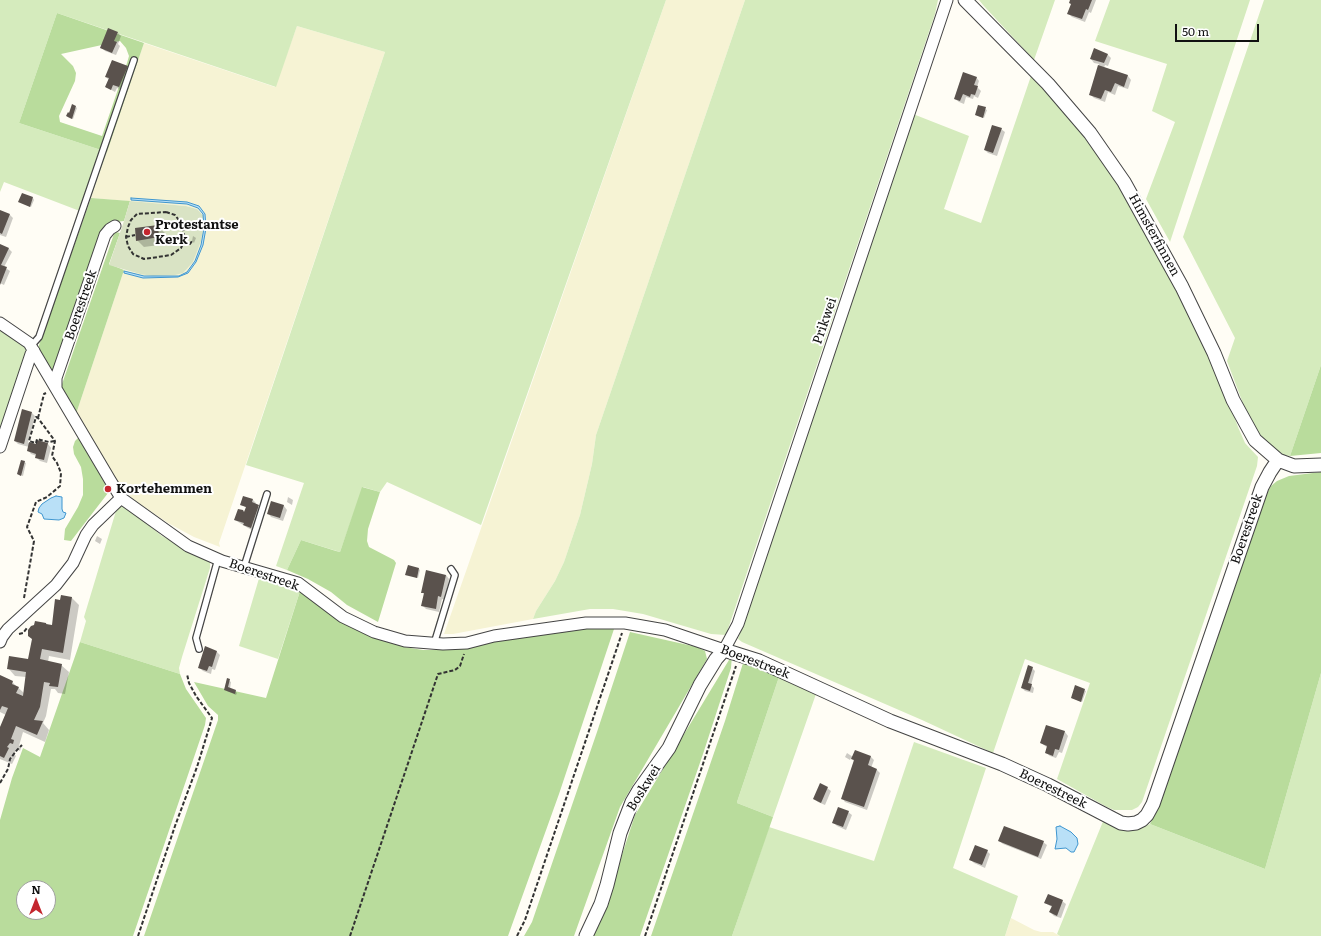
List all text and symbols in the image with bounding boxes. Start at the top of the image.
scale bar [1177,16,1261,42]
text: 50 m [1182,22,1209,40]
street label: Himsterfinnen [1125,191,1183,279]
place label: Protestantse Kerk [155,217,239,248]
marker: Protestantse Kerk [142,227,152,237]
street label: Boerestreek [62,268,100,342]
street label: Prikwei [810,296,840,346]
place label: Kortehemmen [116,481,212,497]
marker: Kortehemmen [103,484,113,494]
street label: Boerestreek [1228,492,1266,566]
street label: Boerestreek [227,556,301,594]
street label: Boerestreek [718,642,792,682]
street label: Boskwei [624,762,664,814]
street label: Boerestreek [1017,766,1089,812]
north arrow [16,880,56,920]
text: N [31,881,41,897]

